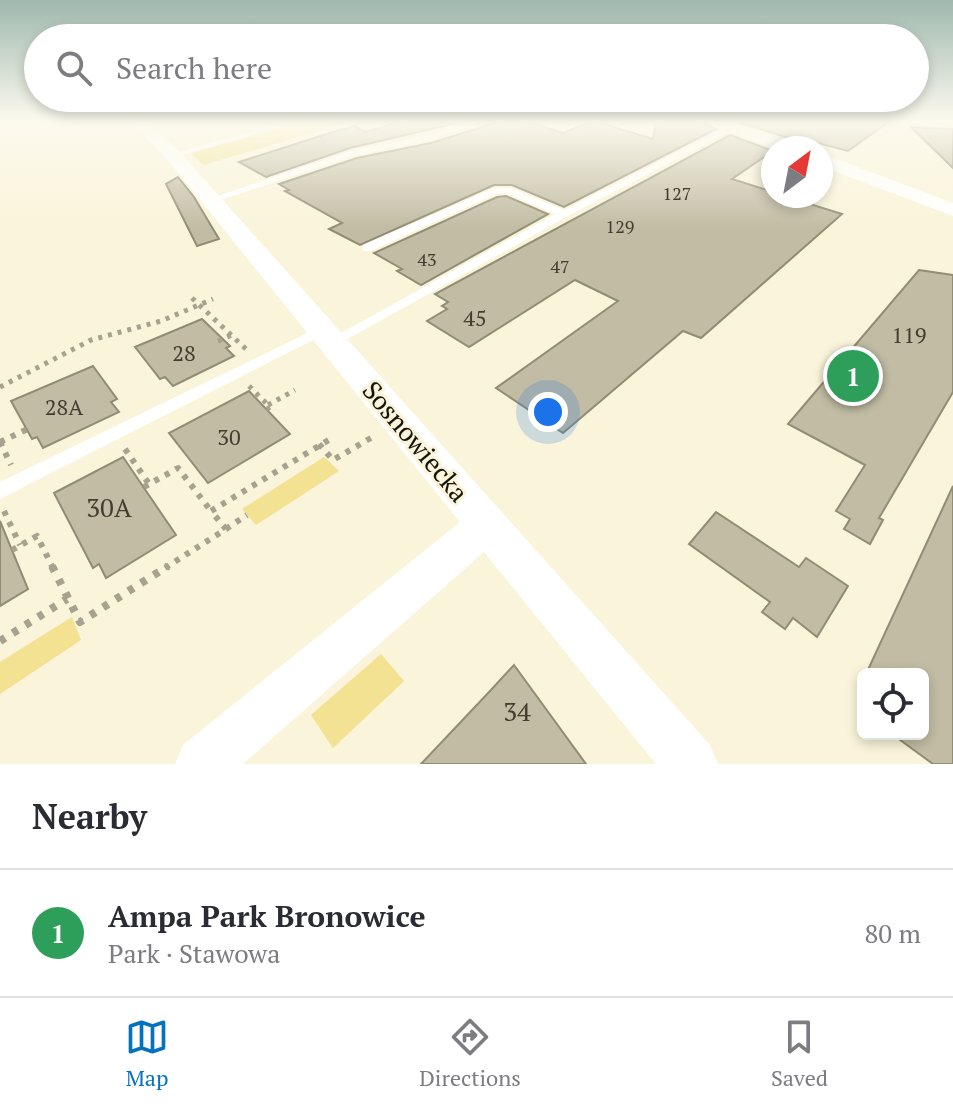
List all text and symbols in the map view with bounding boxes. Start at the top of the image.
search box [24,24,929,112]
icon: search [52,46,96,90]
text: Search here [116,48,272,88]
north arrow [761,136,833,208]
house number: 127 [663,181,691,205]
house number: 129 [606,214,634,238]
house number: 43 [417,247,437,271]
house number: 47 [550,254,570,278]
house number: 45 [463,303,487,332]
house number: 119 [891,320,927,349]
house number: 28 [172,338,196,367]
pin: 1 [827,346,879,406]
street label: Sosnowiecka [356,374,476,508]
house number: 28A [45,392,84,421]
your location [528,392,568,432]
house number: 30 [217,422,241,451]
house number: 30A [86,490,132,524]
map controls [857,668,929,740]
button: locate [857,668,929,740]
house number: 34 [503,694,531,728]
text: Nearby [32,794,147,839]
text: Ampa Park Bronowice [108,896,426,936]
text: 1 [51,916,65,950]
text: 80 m [865,916,921,950]
text: Park · Stawowa [108,936,280,970]
tab: Map [125,1015,169,1092]
tab: Directions [419,1015,521,1092]
tab: Saved [771,1015,828,1092]

